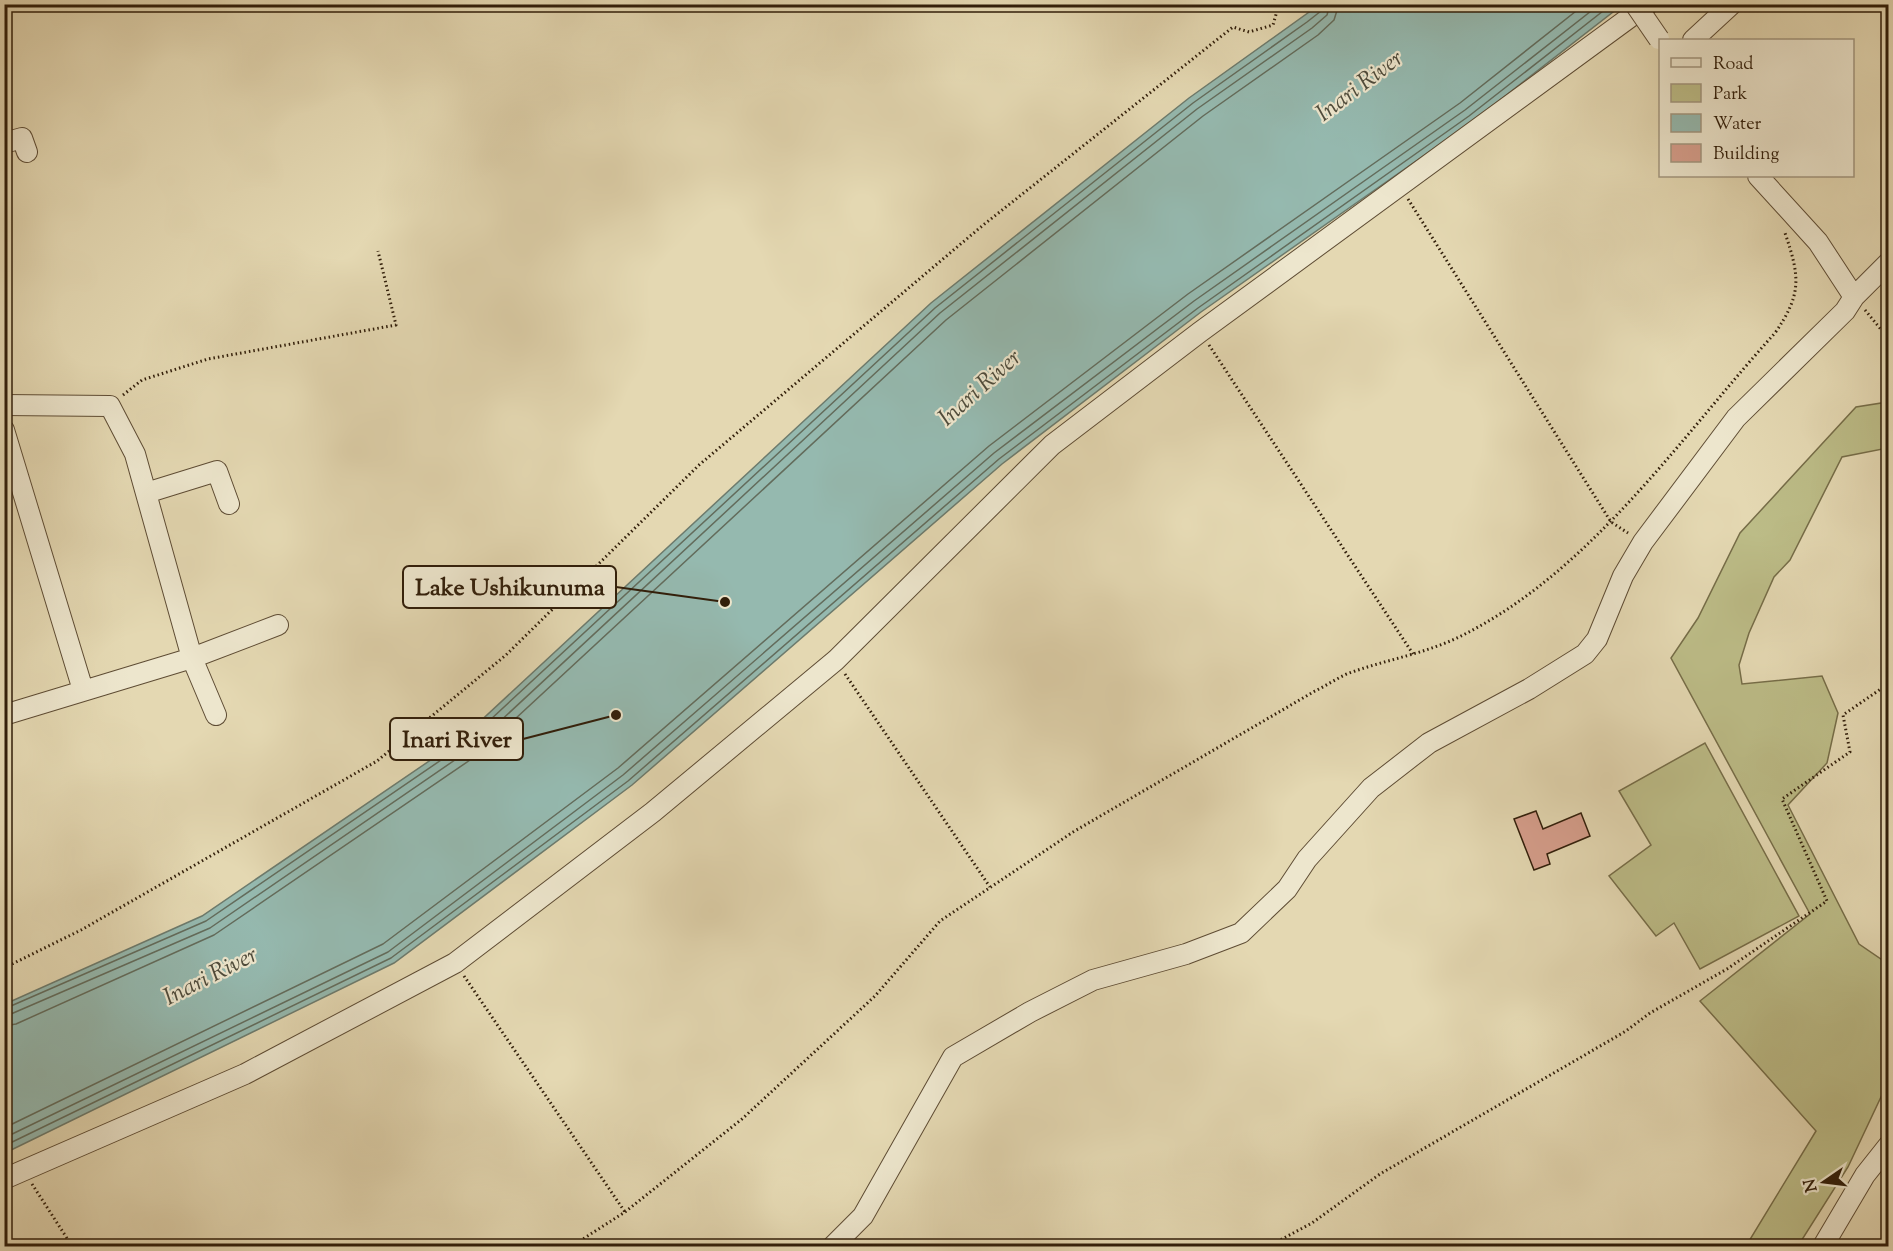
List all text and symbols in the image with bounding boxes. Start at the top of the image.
legend [1659,39,1854,177]
water label: Inari River [1309,42,1411,131]
text: Road [1713,52,1753,78]
text: Park [1713,82,1748,108]
text: Water [1713,112,1762,138]
text: Building [1713,142,1779,168]
water label: Inari River [931,342,1030,435]
callout: Lake Ushikunuma [403,566,616,608]
text: Lake Ushikunuma [415,572,606,606]
callout: Inari River [390,718,523,760]
text: Inari River [402,724,513,758]
water label: Inari River [158,938,264,1015]
north arrow [1794,1152,1854,1212]
text: N [1799,1176,1825,1194]

